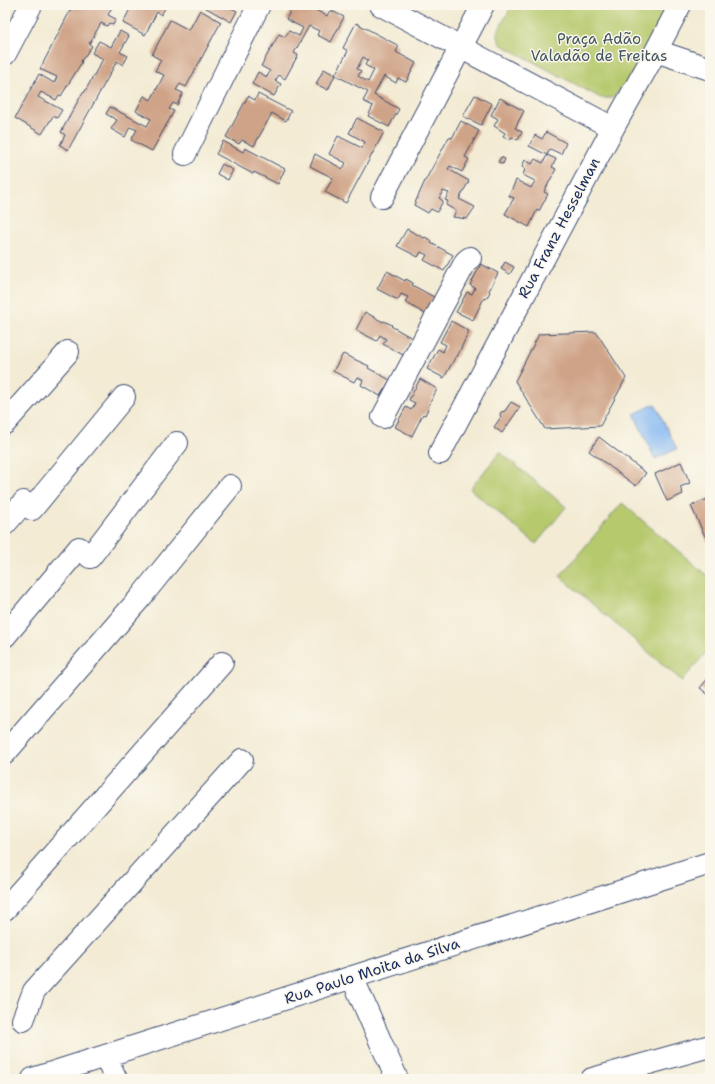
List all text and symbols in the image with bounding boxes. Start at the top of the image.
park label: Praça Adão Valadão de Freitas [531,29,667,66]
street label: Rua Franz Hesselman [513,154,605,302]
street label: Rua Paulo Moita da Silva [282,933,463,1009]

